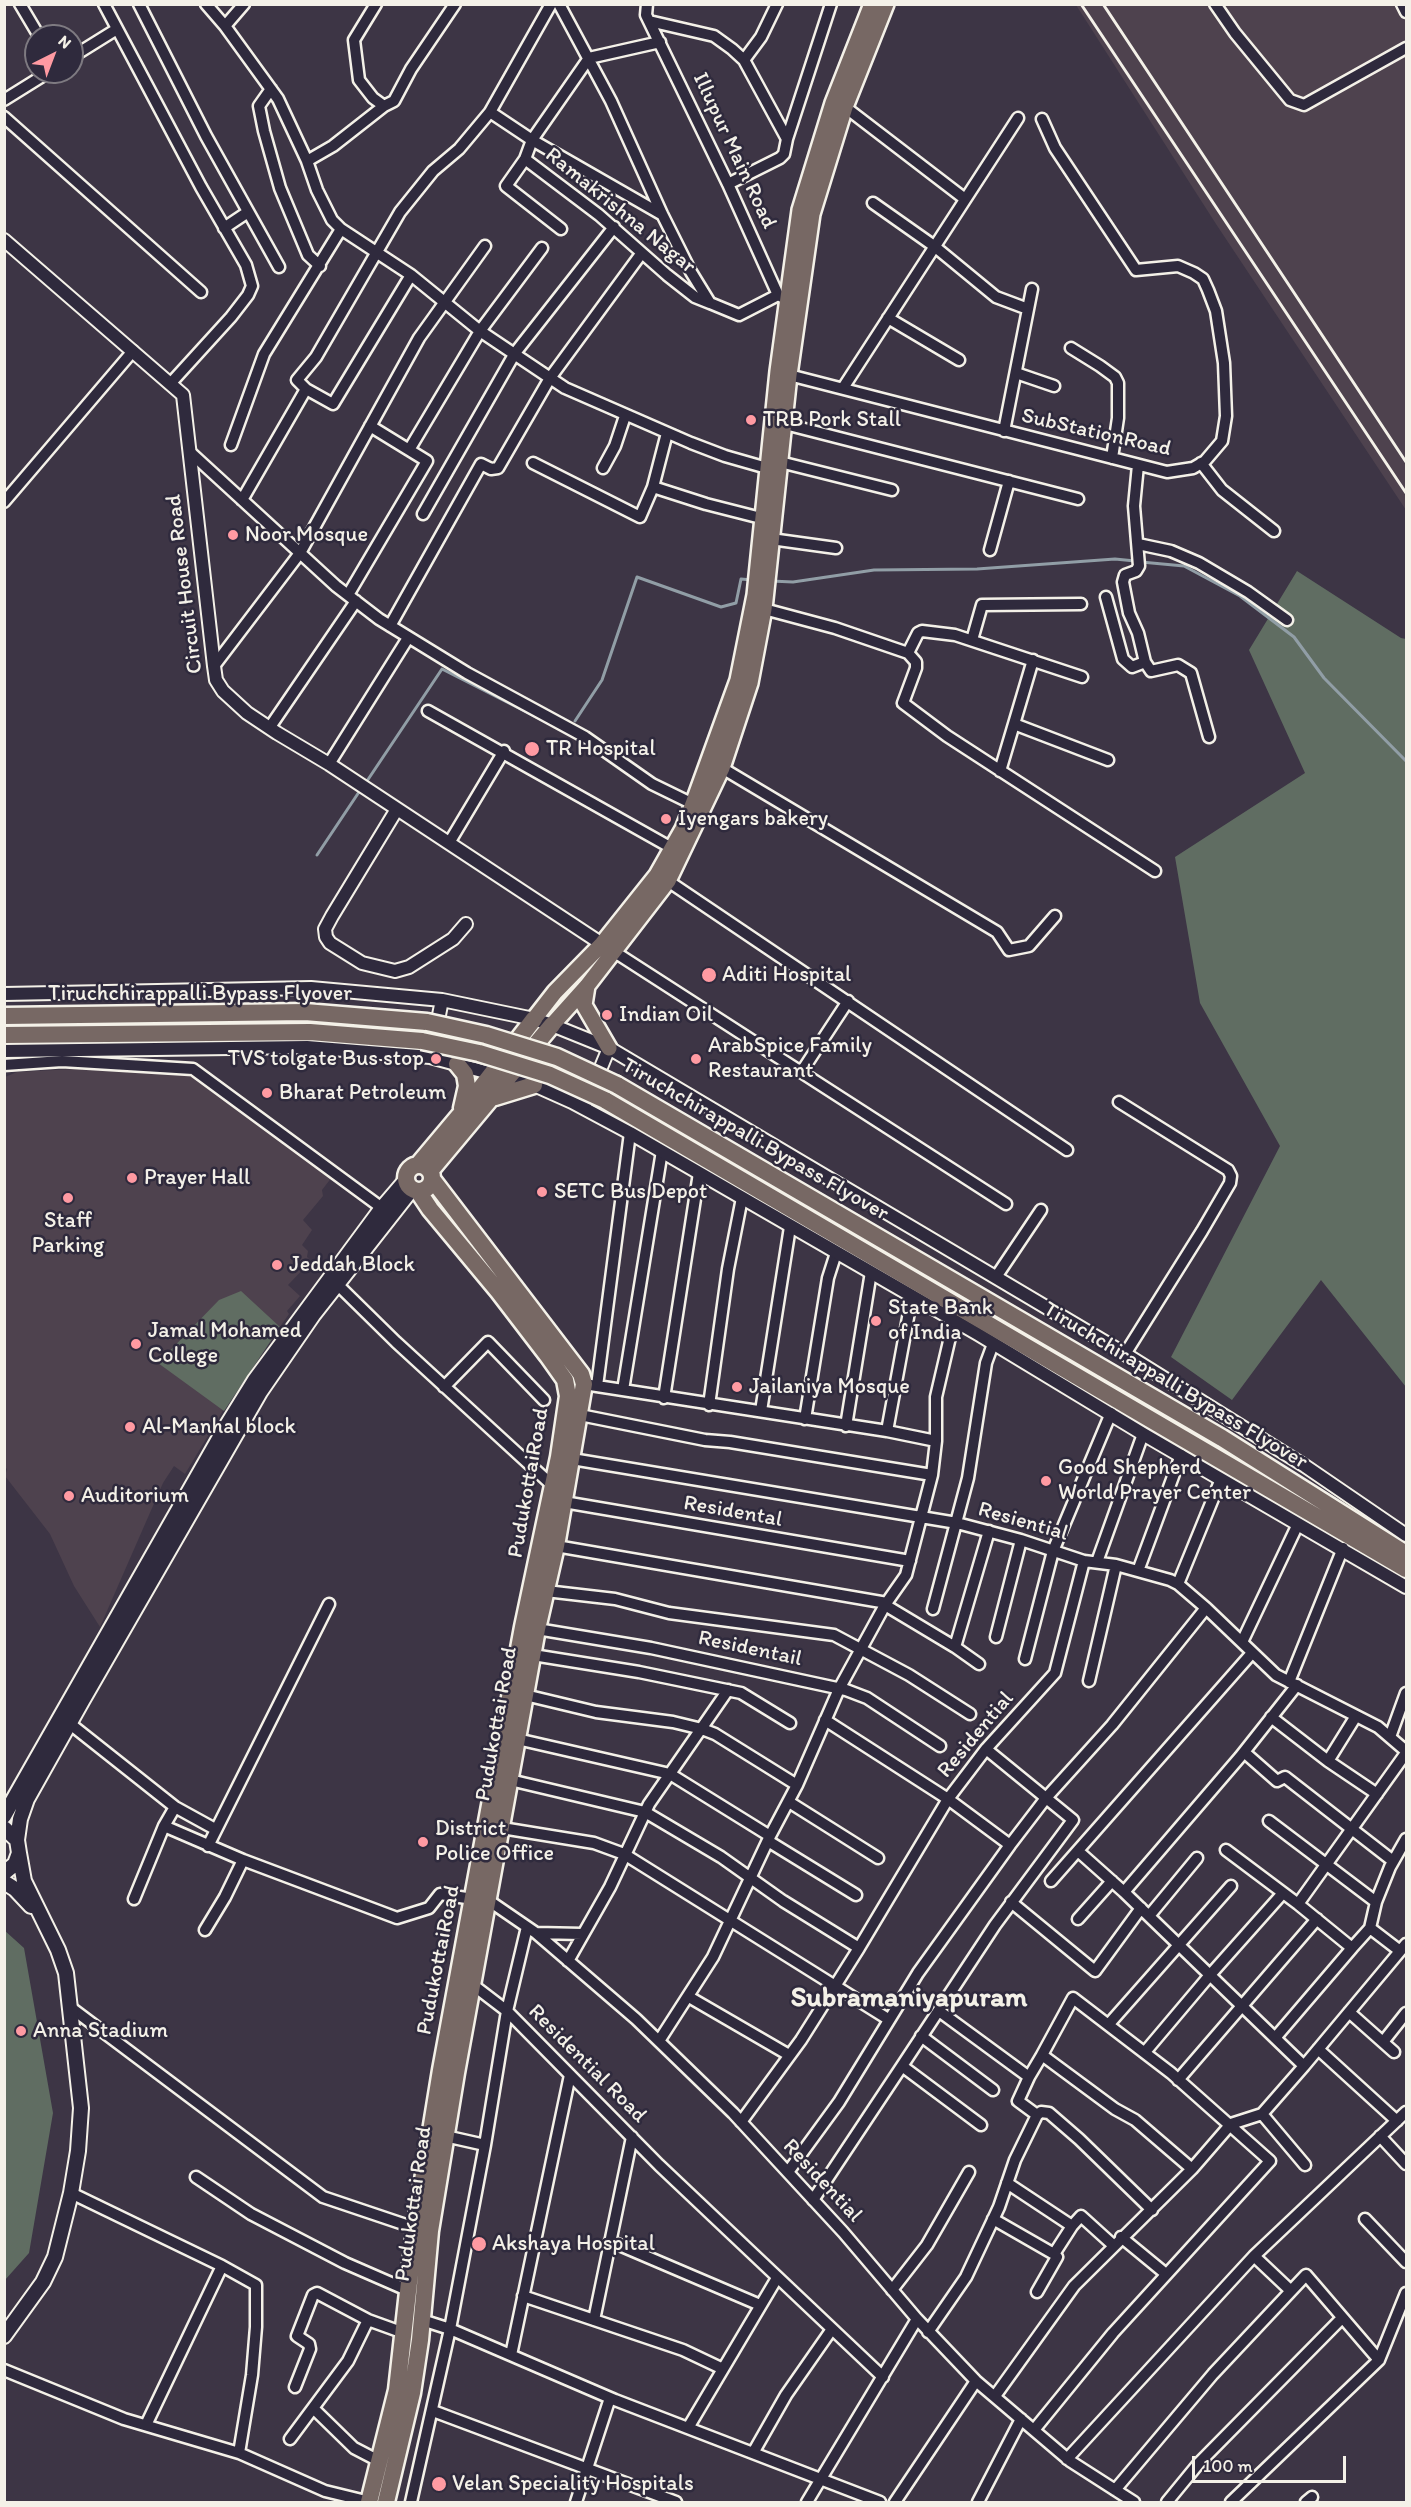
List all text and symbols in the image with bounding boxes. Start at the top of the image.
north arrow [24,24,84,84]
text: N [55,31,75,52]
street label: Illupur Main Road [686,69,782,233]
street label: Ramakrishna Nagar [539,142,701,280]
street label: SubStationRoad [1019,403,1173,463]
place label: TRB Pork Stall [763,407,901,433]
marker: TRB Pork Stall [744,413,758,427]
street label: Circuit House Road [161,493,209,675]
place label: Noor Mosque [245,522,368,548]
marker: Noor Mosque [226,528,240,542]
place label: TR Hospital [546,736,656,762]
marker: TR Hospital [523,740,541,758]
place label: Iyengars bakery [678,806,828,832]
marker: Iyengars bakery [659,812,673,826]
place label: Aditi Hospital [722,962,851,988]
marker: Aditi Hospital [700,966,718,984]
street label: Tiruchchirappalli Bypass Flyover [48,981,352,1007]
place label: Indian Oil [619,1002,713,1028]
marker: Indian Oil [600,1008,614,1022]
place label: ArabSpice Family Restaurant [708,1033,872,1084]
place label: TVS tolgate Bus stop [228,1046,424,1072]
marker: TVS tolgate Bus stop [429,1052,443,1066]
marker: ArabSpice Family Restaurant [689,1052,703,1066]
street label: Tiruchchirappalli Bypass Flyover [617,1053,893,1227]
place label: Bharat Petroleum [279,1080,446,1106]
marker: Bharat Petroleum [260,1086,274,1100]
place label: Prayer Hall [144,1165,250,1191]
marker: Prayer Hall [125,1171,139,1185]
place label: SETC Bus Depot [554,1179,707,1205]
marker: SETC Bus Depot [535,1185,549,1199]
marker: Staff Parking [61,1191,75,1205]
place label: Staff Parking [32,1208,104,1260]
place label: Jeddah Block [289,1252,415,1278]
marker: Jeddah Block [270,1258,284,1272]
place label: State Bank of India [888,1295,993,1346]
street label: Tiruchchirappalli Bypass Flyover [1038,1296,1312,1476]
marker: State Bank of India [869,1314,883,1328]
place label: Jamal Mohamed College [148,1318,302,1370]
marker: Jamal Mohamed College [129,1337,143,1351]
place label: Jailaniya Mosque [749,1374,910,1400]
marker: Jailaniya Mosque [730,1380,744,1394]
street label: PudukottaiRoad [503,1406,555,1560]
place label: Al-Manhal block [142,1414,296,1440]
marker: Al-Manhal block [123,1420,137,1434]
place label: Good Shepherd World Prayer Center [1058,1455,1251,1506]
marker: Good Shepherd World Prayer Center [1039,1474,1053,1488]
place label: Auditorium [81,1483,189,1509]
marker: Auditorium [62,1489,76,1503]
street label: Residental [682,1490,784,1534]
street label: Resiential [975,1497,1071,1547]
street label: Residentail [696,1625,804,1673]
street label: Pudukottai Road [470,1645,524,1803]
street label: Residential [932,1686,1020,1784]
place label: District Police Office [435,1816,554,1868]
marker: District Police Office [416,1835,430,1849]
street label: PudukottaiRoad [412,1883,466,2037]
district label: Subramaniyapuram [791,1982,1027,2016]
street label: Residential Road [522,1999,652,2129]
place label: Anna Stadium [33,2018,168,2044]
marker: Anna Stadium [14,2024,28,2038]
street label: Pudukottai Road [390,2125,438,2283]
street label: Residential [777,2134,867,2228]
place label: Akshaya Hospital [492,2231,655,2257]
marker: Akshaya Hospital [470,2235,488,2253]
scale bar [1195,2444,1350,2482]
text: 100 m [1203,2455,1253,2477]
place label: Velan Speciality Hospitals [452,2471,694,2497]
marker: Velan Speciality Hospitals [430,2475,448,2493]

